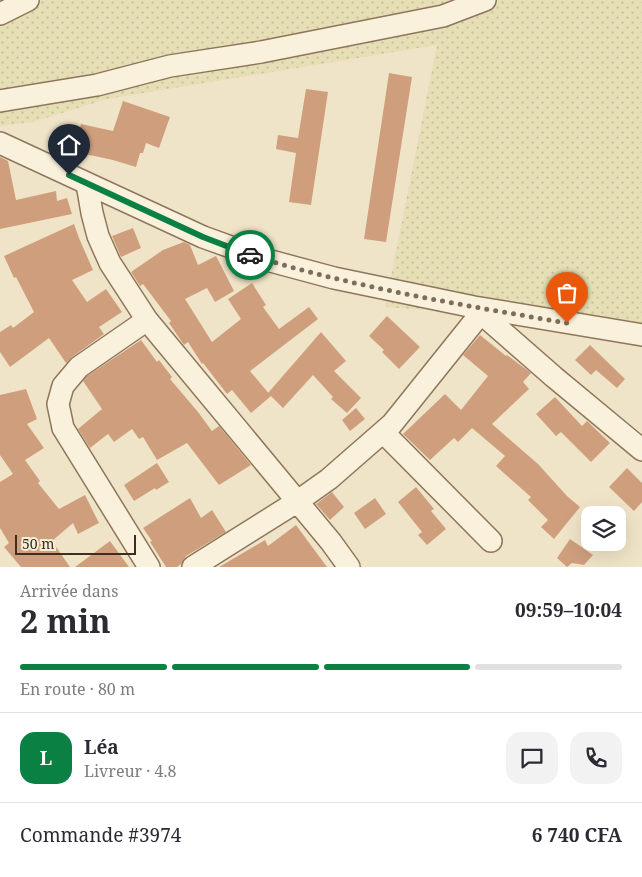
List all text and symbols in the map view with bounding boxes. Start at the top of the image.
pin [48,124,90,175]
icon: home [55,131,83,159]
courier [225,230,275,280]
icon: car [236,241,264,269]
pin [546,272,588,323]
icon: bag [553,279,581,307]
map controls [581,506,626,551]
button: layers [581,506,626,551]
scale bar [15,532,136,555]
text: 50 m [22,534,55,553]
text: Arrivée dans [20,580,118,602]
text: 09:59–10:04 [515,597,622,623]
text: 2 min [20,599,111,642]
text: En route · 80 m [20,678,135,700]
button: chat [506,732,558,784]
button: phone [570,732,622,784]
text: Léa [84,734,119,760]
text: L [40,745,52,771]
text: Livreur · 4.8 [84,760,176,782]
text: Commande #3974 [20,822,181,848]
text: 6 740 CFA [532,822,622,848]

